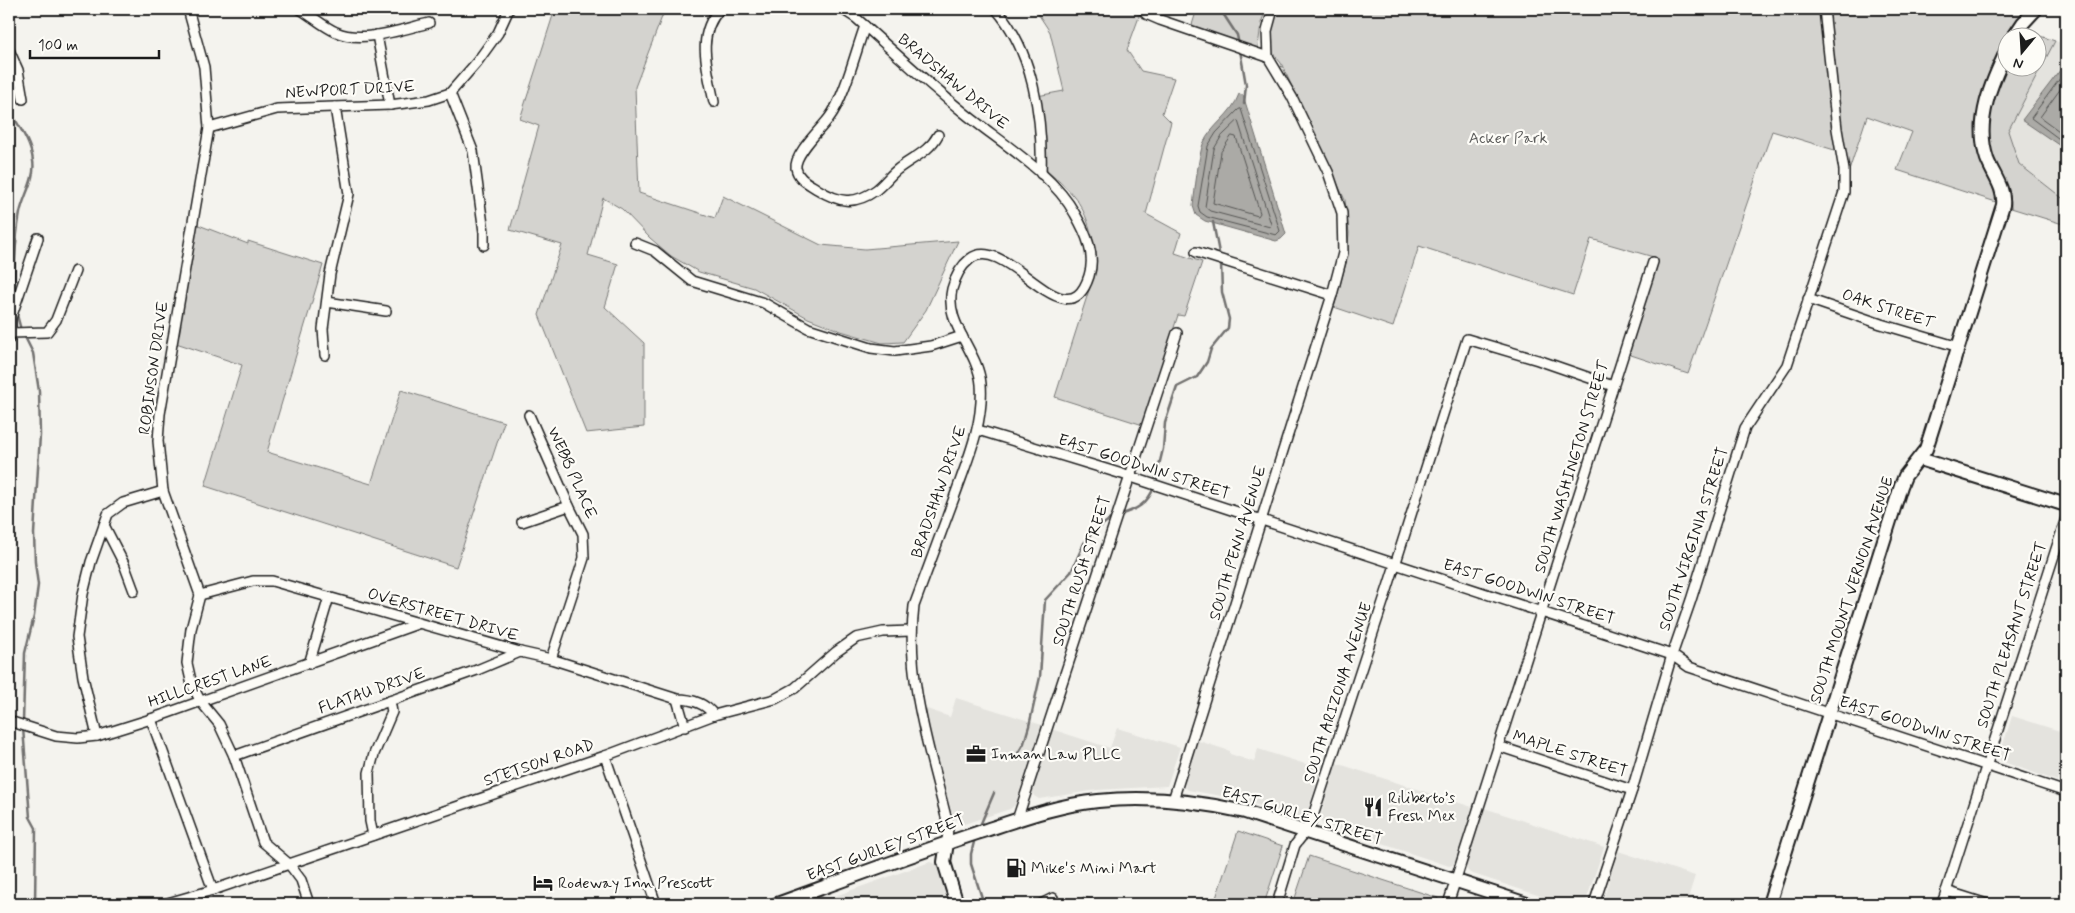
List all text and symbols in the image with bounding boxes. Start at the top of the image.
scale bar [30,28,159,60]
north arrow [1998,28,2048,78]
street label: BRADSHAW DRIVE [893,29,1013,135]
text: 100 m [38,36,78,56]
text: N [2011,53,2026,73]
street label: NEWPORT DRIVE [285,76,415,104]
park label: Acker Park [1469,128,1547,149]
street label: OAK STREET [1839,284,1938,334]
street label: ROBINSON DRIVE [134,300,174,436]
street label: SOUTH WASHINGTON STREET [1530,357,1615,576]
street label: BRADSHAW DRIVE [906,423,972,561]
street label: WEBB PLACE [542,424,602,522]
street label: EAST GOODWIN STREET [1055,429,1233,505]
street label: SOUTH VIRGINIA STREET [1654,444,1734,634]
street label: SOUTH PENN AVENUE [1204,463,1272,623]
street label: SOUTH MOUNT VERNON AVENUE [1805,474,1899,706]
street label: SOUTH RUSH STREET [1048,493,1116,649]
street label: SOUTH PLEASANT STREET [1972,539,2052,731]
street label: EAST GOODWIN STREET [1440,554,1618,630]
street label: OVERSTREET DRIVE [365,583,521,647]
street label: SOUTH ARIZONA AVENUE [1299,600,1377,786]
street label: HILLCREST LANE [145,651,275,713]
street label: FLATAU DRIVE [316,663,428,719]
street label: EAST GOODWIN STREET [1836,691,2014,767]
street label: MAPLE STREET [1510,726,1630,782]
street label: STETSON ROAD [481,734,597,792]
office icon: Inman Law PLLC [965,743,987,765]
place label: Inman Law PLLC [991,744,1121,765]
street label: EAST GURLEY STREET [1219,782,1385,850]
place label: Riliberto’s Fresh Mex [1388,788,1455,827]
restaurant icon: Riliberto’s Fresh Mex [1362,796,1384,818]
street label: EAST GURLEY STREET [804,810,968,886]
fuel station icon: Mike's Mini Mart [1005,857,1027,879]
place label: Mike's Mini Mart [1031,858,1157,879]
hotel icon: Rodeway Inn Prescott [532,872,554,894]
place label: Rodeway Inn Prescott [558,873,715,894]

